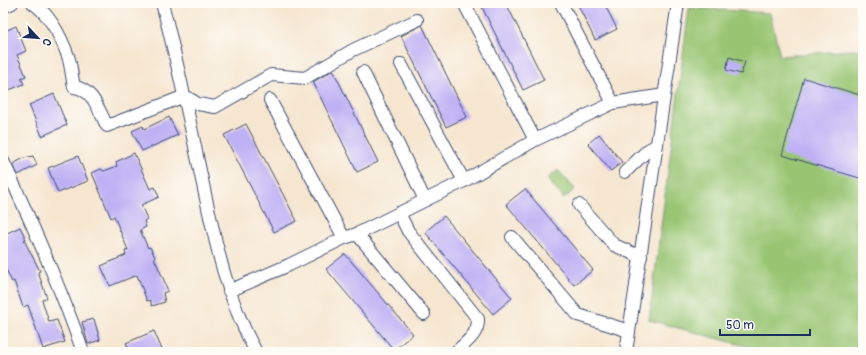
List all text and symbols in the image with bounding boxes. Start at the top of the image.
north arrow [18,18,58,58]
text: С [39,36,54,48]
scale bar [720,311,810,337]
text: 50 m [726,318,754,333]

